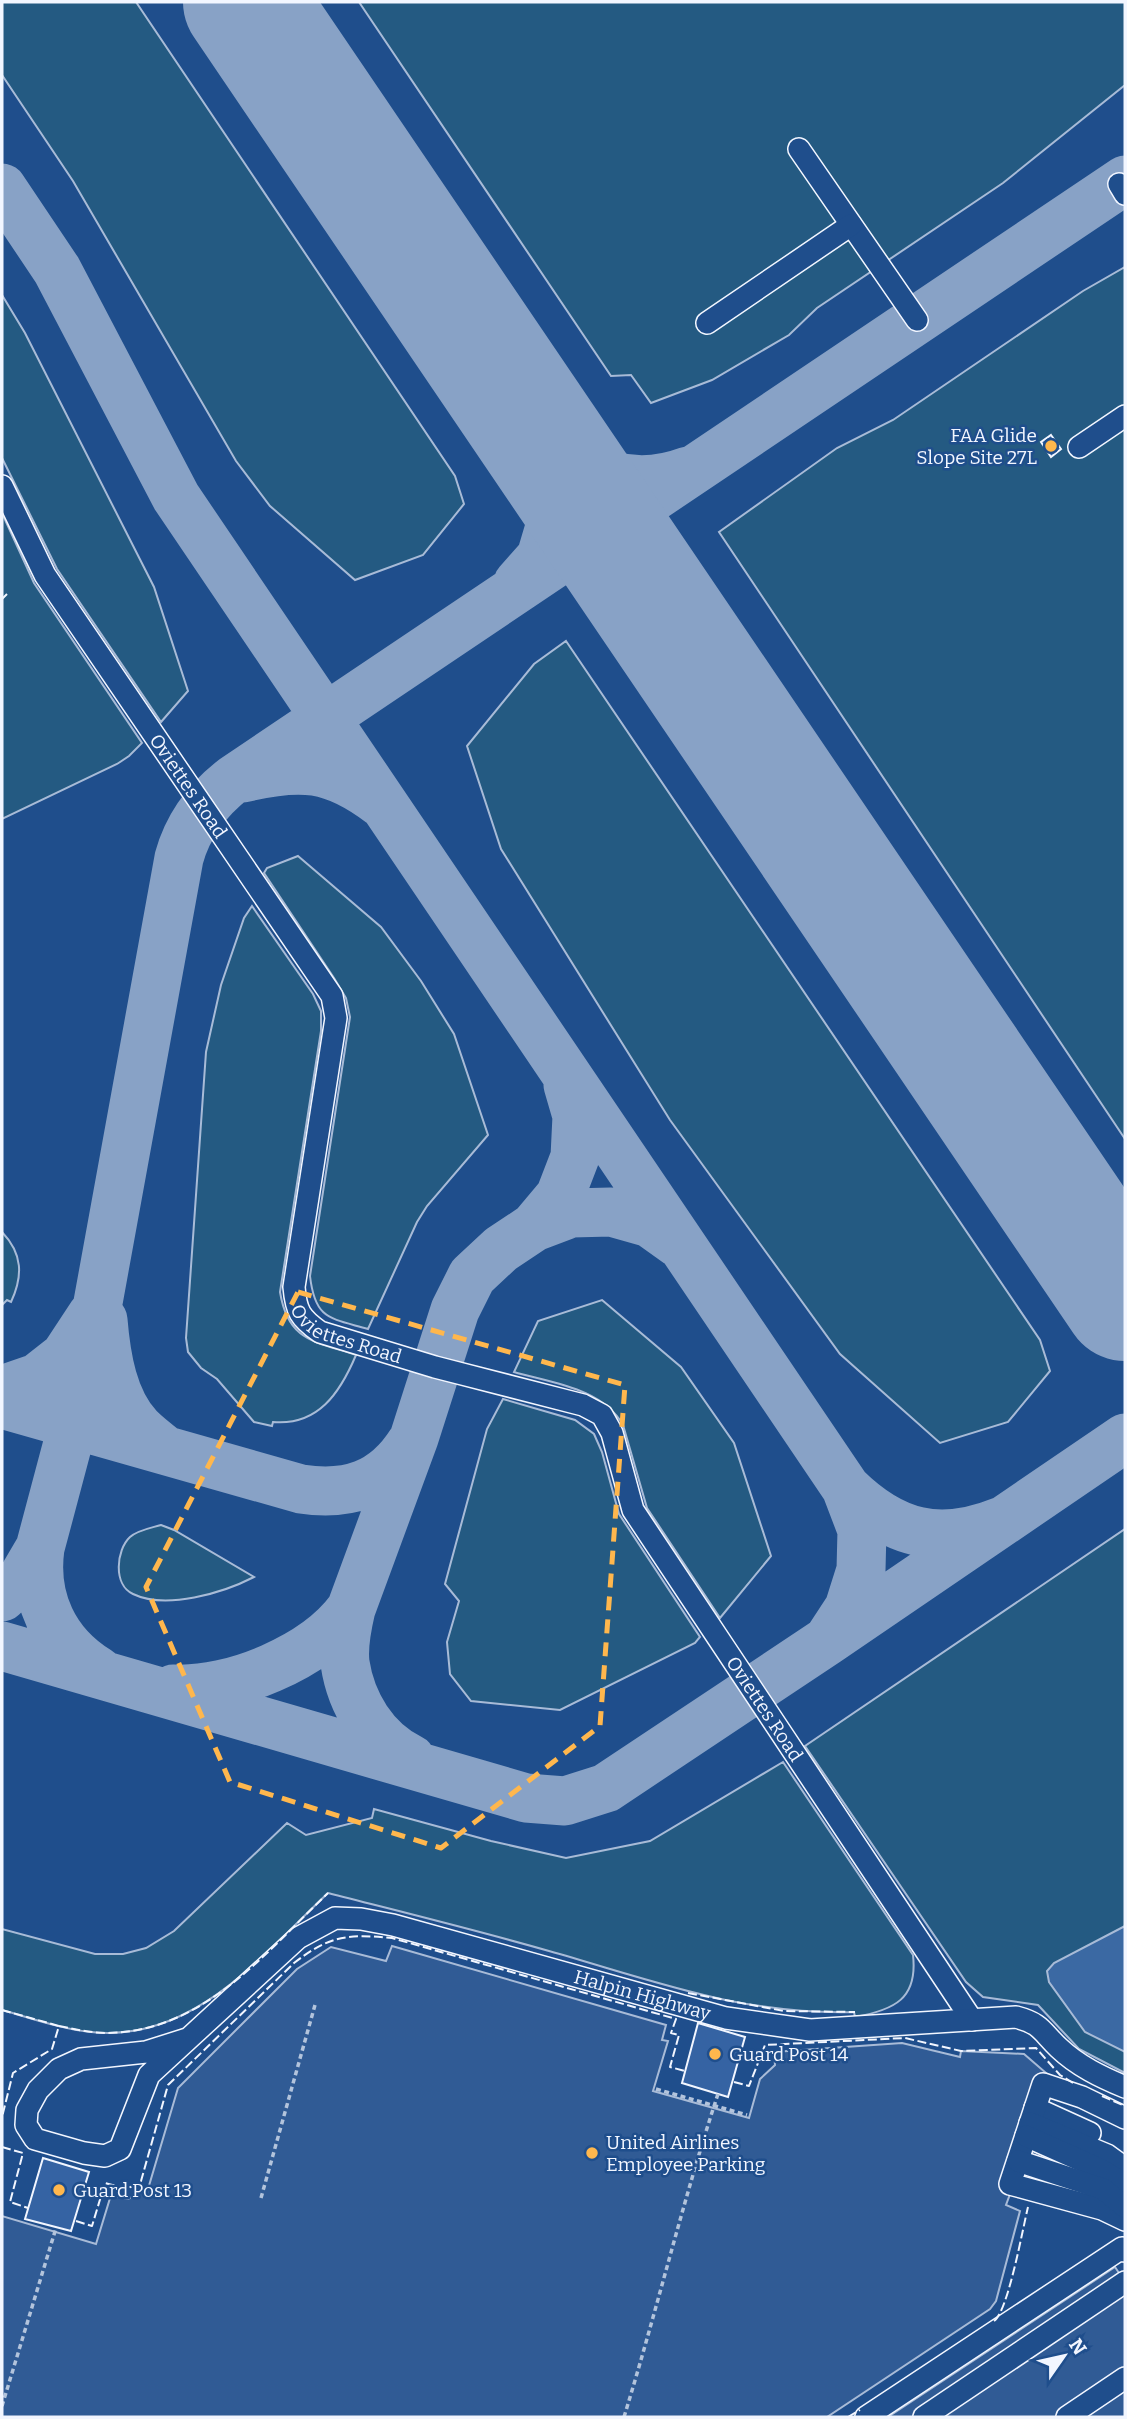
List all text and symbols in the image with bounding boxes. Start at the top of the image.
place label: FAA Glide Slope Site 27L [916,424,1037,469]
marker: FAA Glide Slope Site 27L [1043,438,1059,454]
street label: Oviettes Road [145,729,232,843]
street label: Oviettes Road [286,1300,405,1368]
street label: Oviettes Road [721,1652,808,1766]
street label: Halpin Highway [571,1965,714,2025]
place label: Guard Post 14 [729,2043,848,2066]
marker: Guard Post 14 [707,2046,723,2062]
place label: United Airlines Employee Parking [606,2131,766,2176]
marker: United Airlines Employee Parking [584,2145,600,2161]
place label: Guard Post 13 [73,2179,192,2202]
marker: Guard Post 13 [51,2182,67,2198]
north arrow [1029,2321,1099,2391]
text: N [1064,2334,1091,2360]

